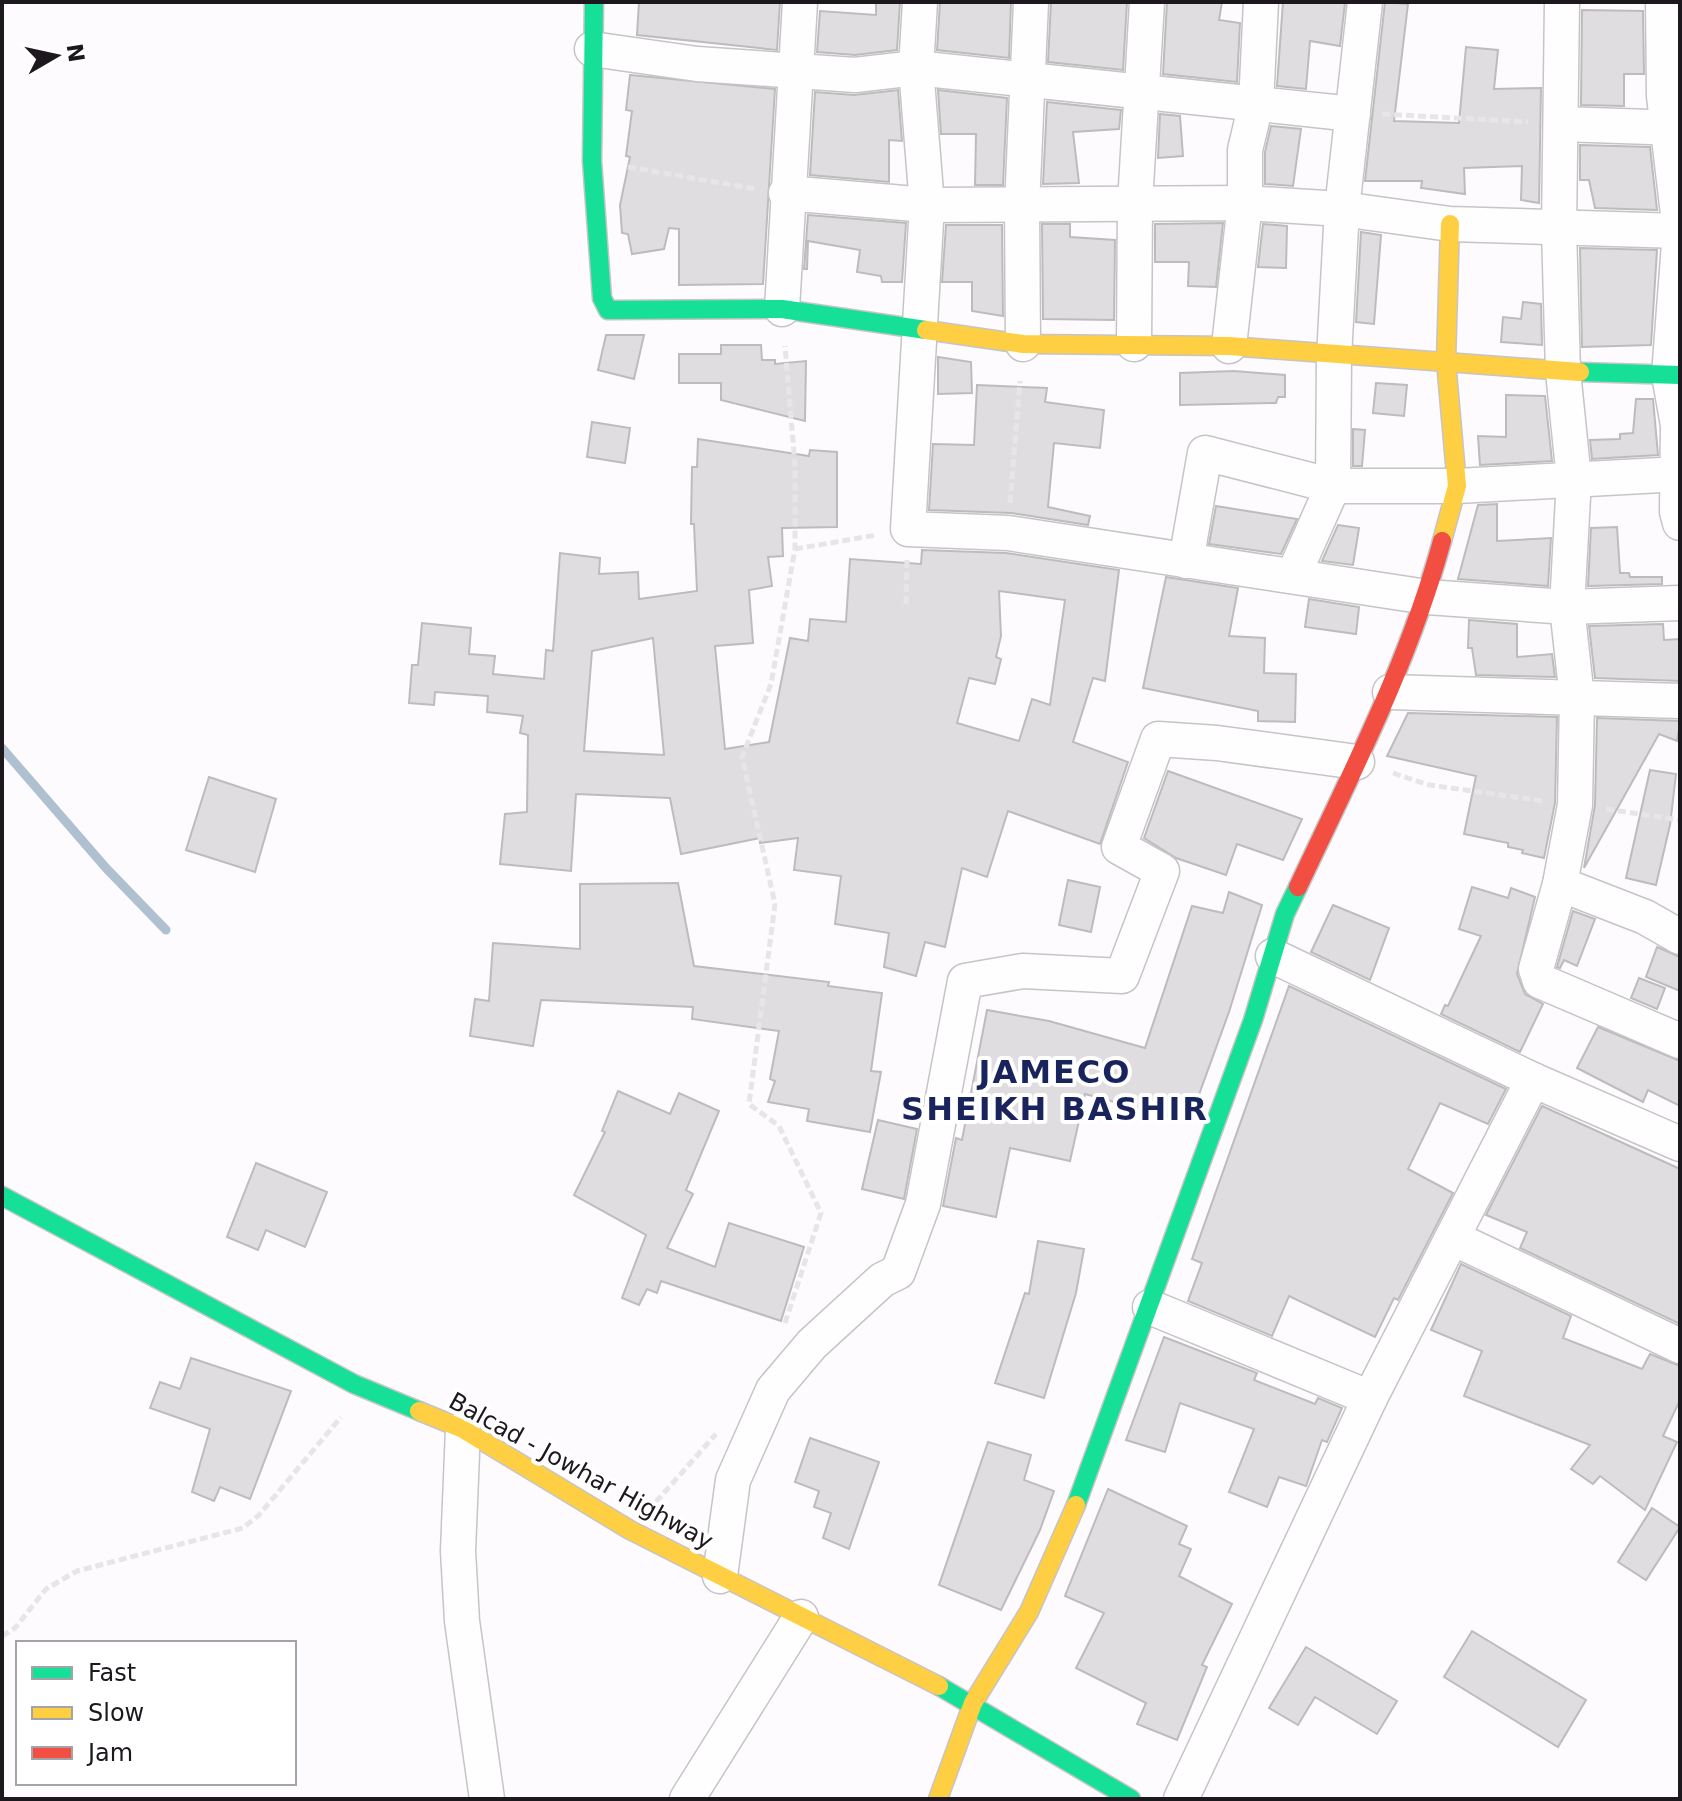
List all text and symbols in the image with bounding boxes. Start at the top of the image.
north arrow [16,16,96,96]
text: N [61,42,89,64]
district label: JAMECO SHEIKH BASHIR [901,1053,1209,1128]
street label: Balcad - Jowhar Highway [444,1387,718,1555]
legend [16,1641,296,1785]
text: Fast [88,1659,136,1687]
text: Slow [88,1699,144,1727]
text: Jam [86,1739,133,1767]

